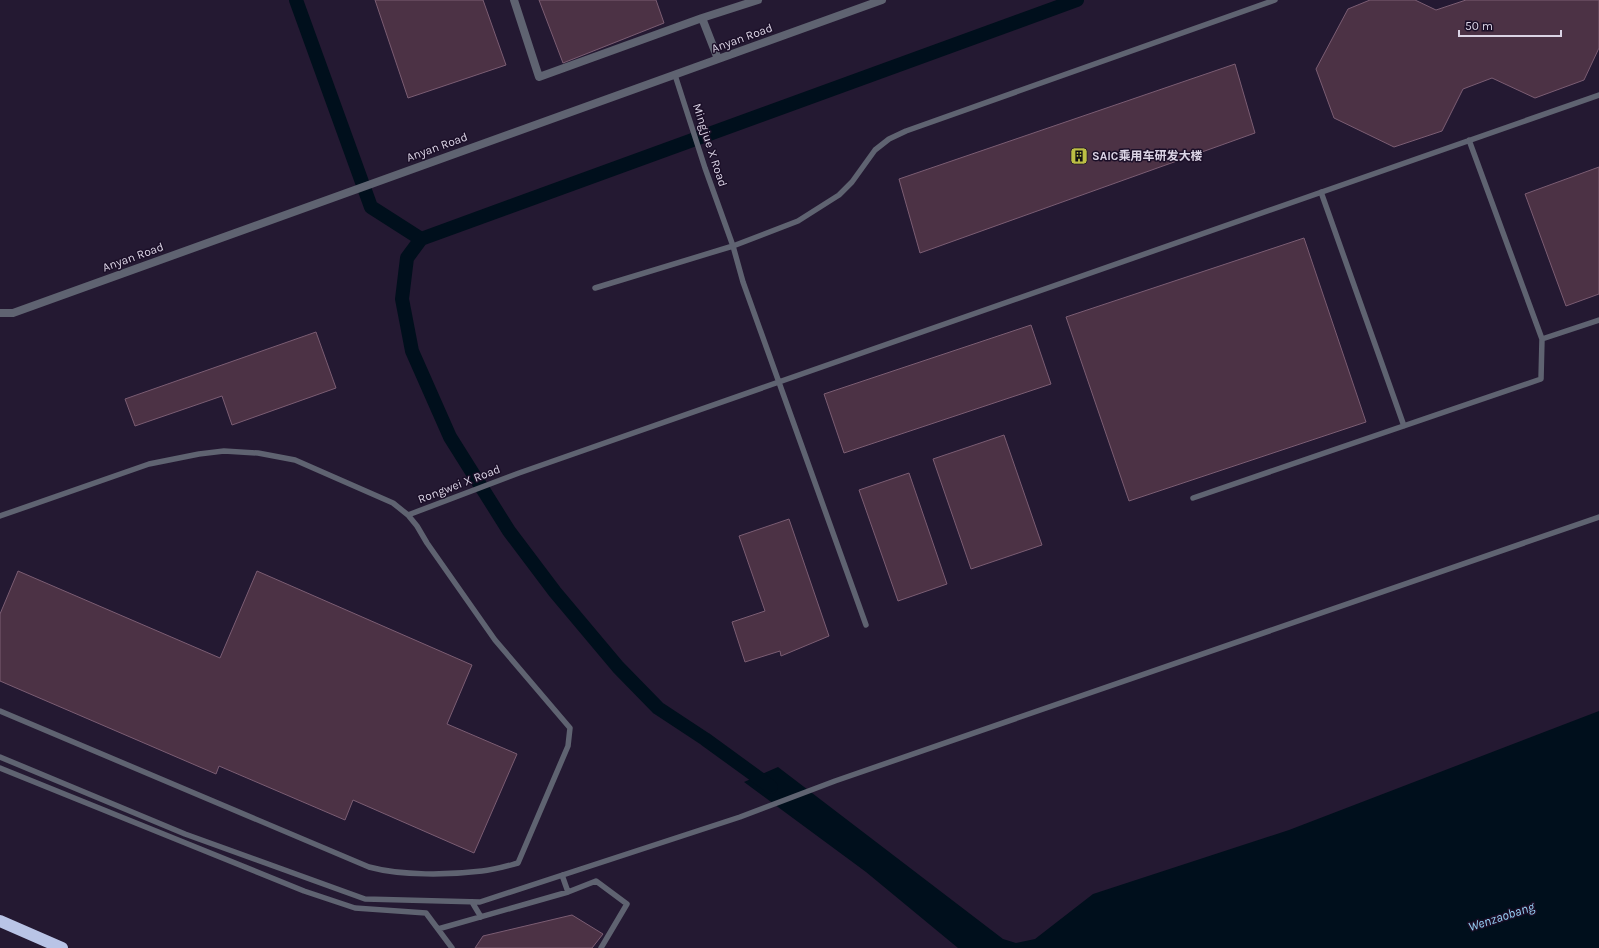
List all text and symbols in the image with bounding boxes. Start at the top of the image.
scale bar [1459,12,1561,38]
text: 50 m [1465,19,1493,33]
street label: Anyan Road [710,20,774,56]
street label: Mingjue X Road [690,102,730,188]
street label: Anyan Road [405,129,469,165]
building icon: SAIC乘用车研发大楼 [1069,146,1089,166]
place label: SAIC乘用车研发大楼 [1092,149,1202,163]
street label: Anyan Road [101,239,165,275]
street label: Rongwei X Road [416,462,502,506]
water label: Wenzaobang [1466,898,1537,934]

